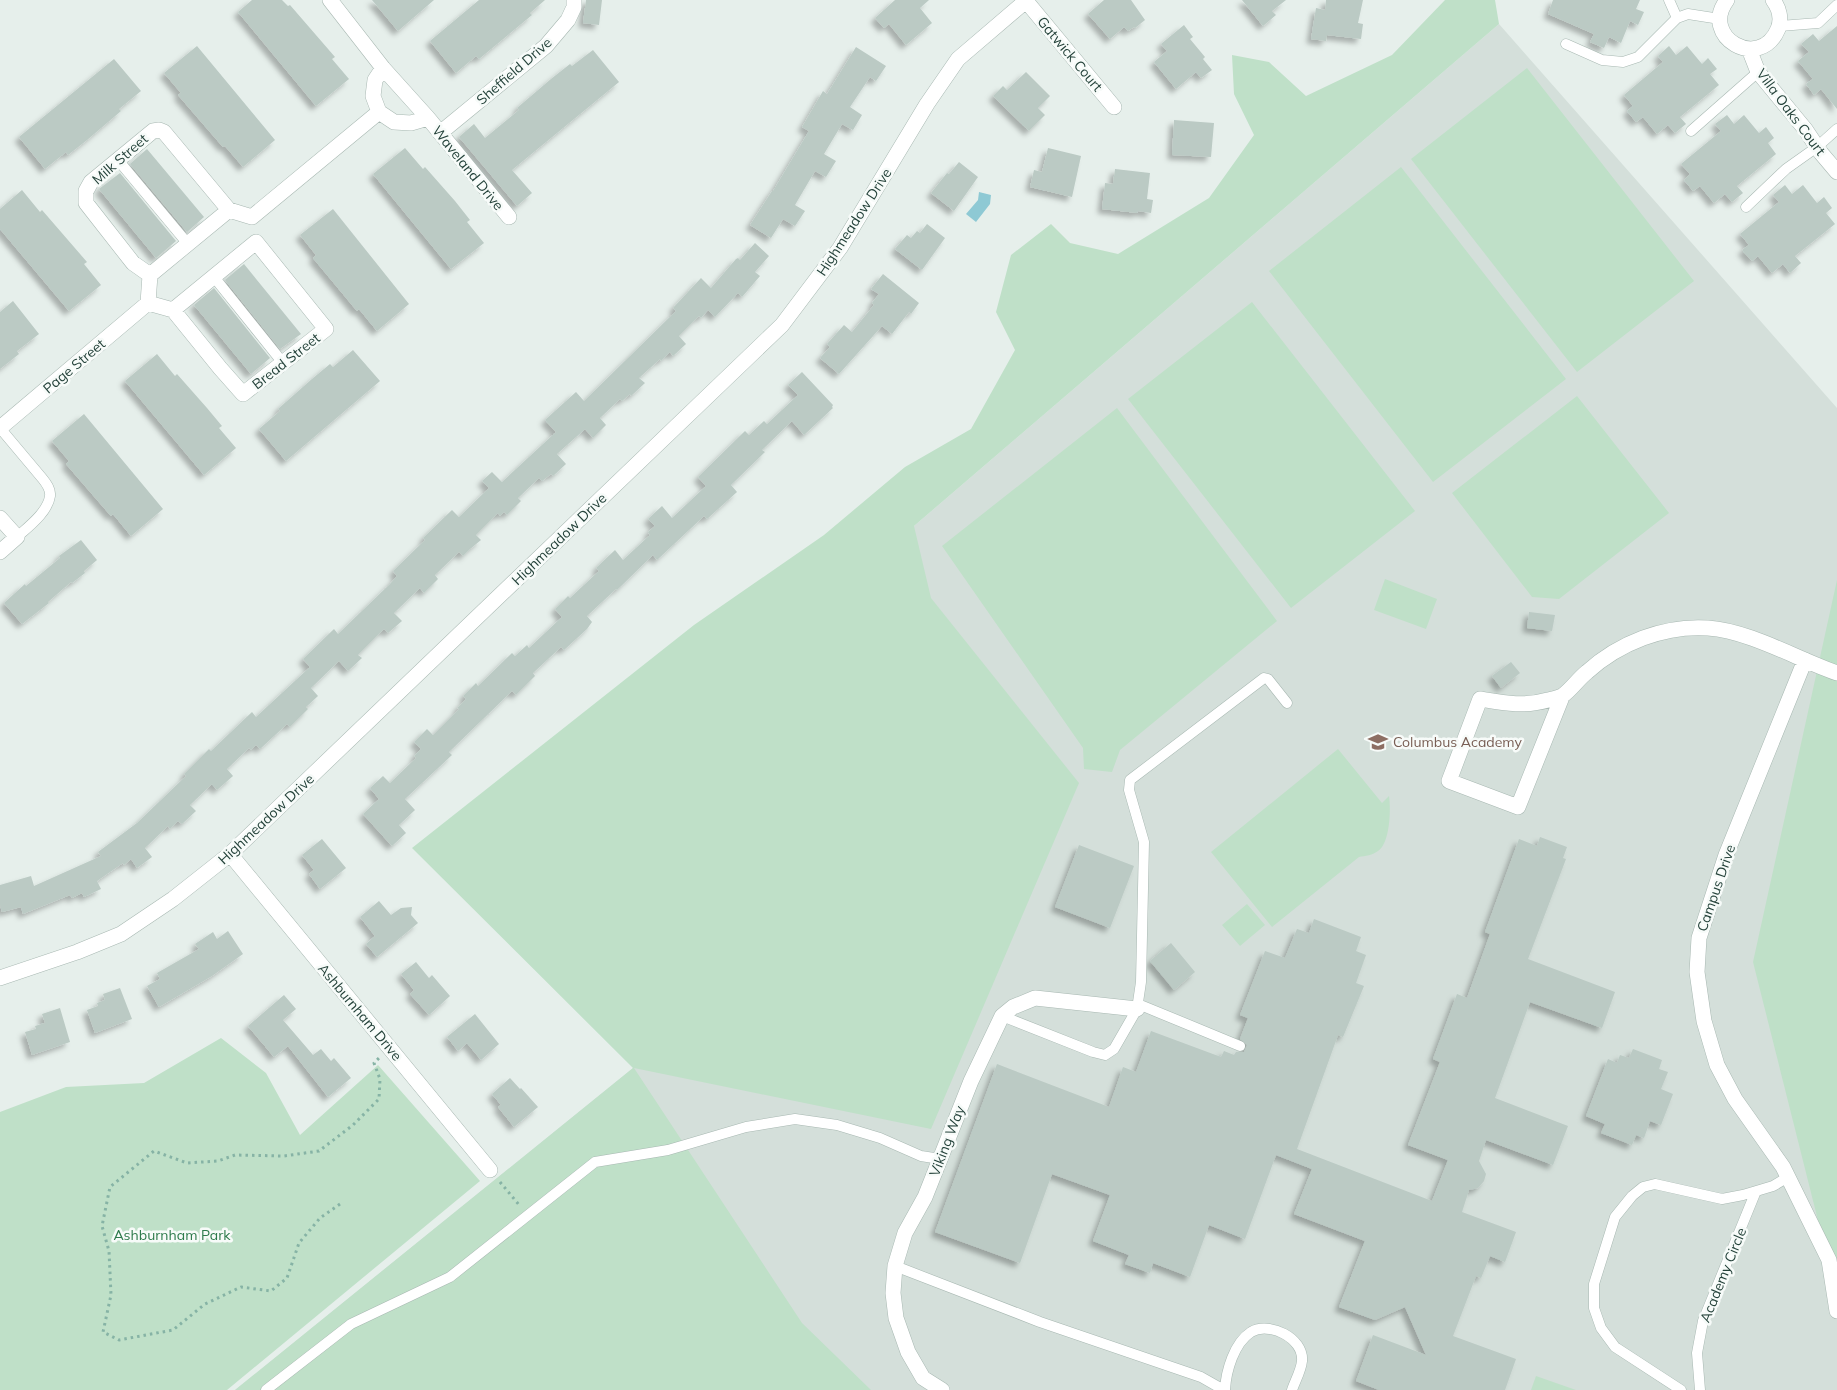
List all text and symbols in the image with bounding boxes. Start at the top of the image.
street label: Gatwick Court [1033,13,1107,95]
street label: Sheffield Drive [473,33,555,109]
street label: Villa Oaks Court [1752,65,1830,159]
street label: Waveland Drive [428,122,508,214]
street label: Milk Street [88,130,152,188]
street label: Highmeadow Drive [812,165,896,279]
street label: Bread Street [248,329,324,393]
street label: Page Street [39,335,109,397]
street label: Highmeadow Drive [508,489,610,589]
school or university icon: Columbus Academy [1367,731,1389,753]
place label: Columbus Academy [1393,733,1523,751]
street label: Highmeadow Drive [214,770,318,868]
street label: Campus Drive [1693,842,1739,934]
street label: Ashburnham Drive [314,960,406,1064]
street label: Viking Way [925,1102,969,1179]
street label: Academy Circle [1696,1225,1750,1325]
park label: Ashburnham Park [113,1226,231,1244]

